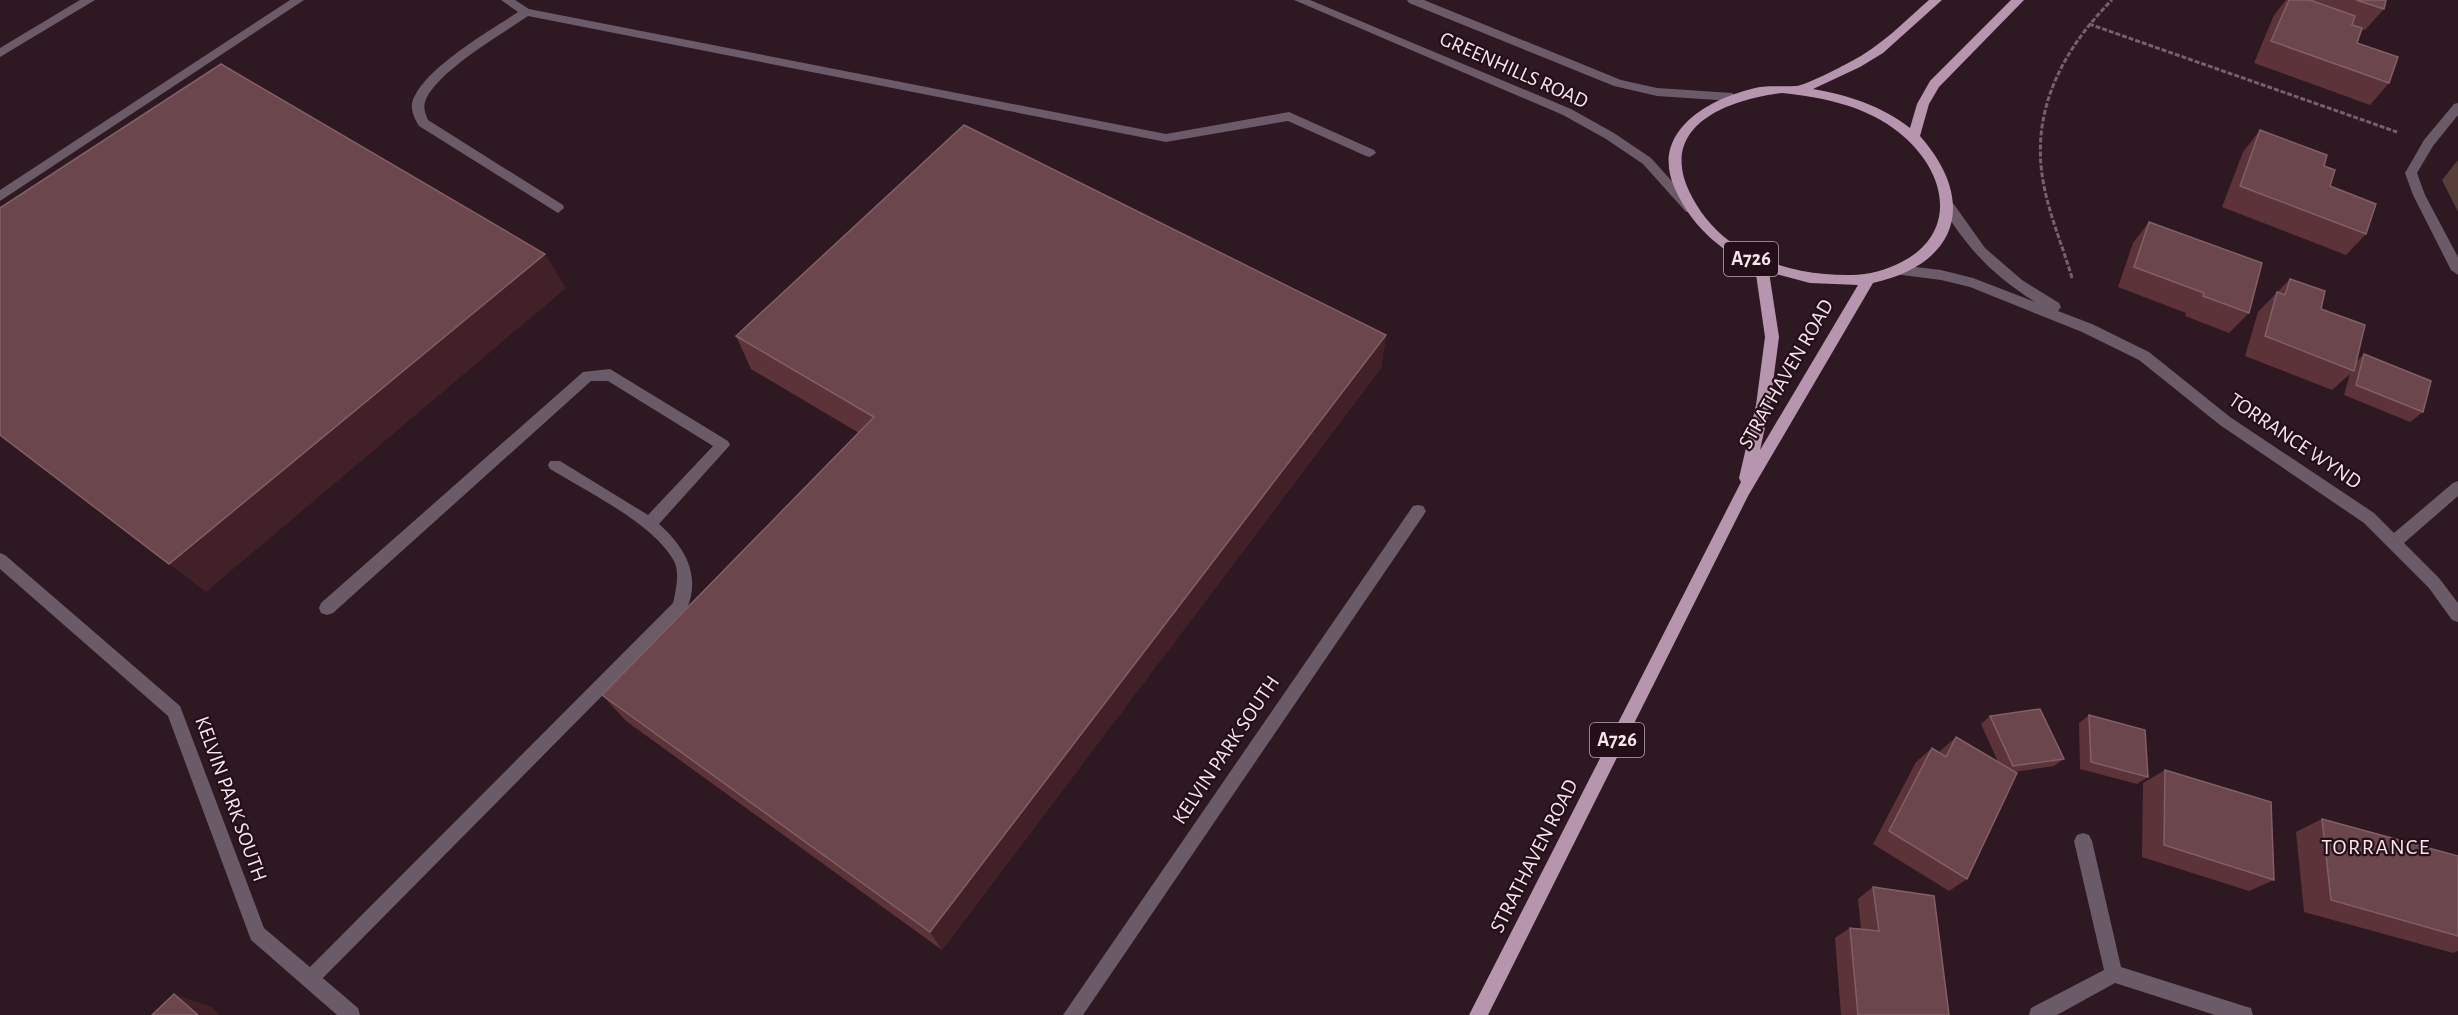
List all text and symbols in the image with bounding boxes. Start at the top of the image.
street label: GREENHILLS ROAD [1437,28,1591,112]
road number: A726 [1724,242,1778,276]
street label: STRATHAVEN ROAD [1735,296,1837,452]
street label: TORRANCE WYND [2225,389,2365,493]
street label: KELVIN PARK SOUTH [1169,672,1283,828]
street label: KELVIN PARK SOUTH [191,714,271,884]
road number: A726 [1590,723,1644,757]
street label: STRATHAVEN ROAD [1486,776,1582,936]
district label: TORRANCE [2321,836,2431,858]

